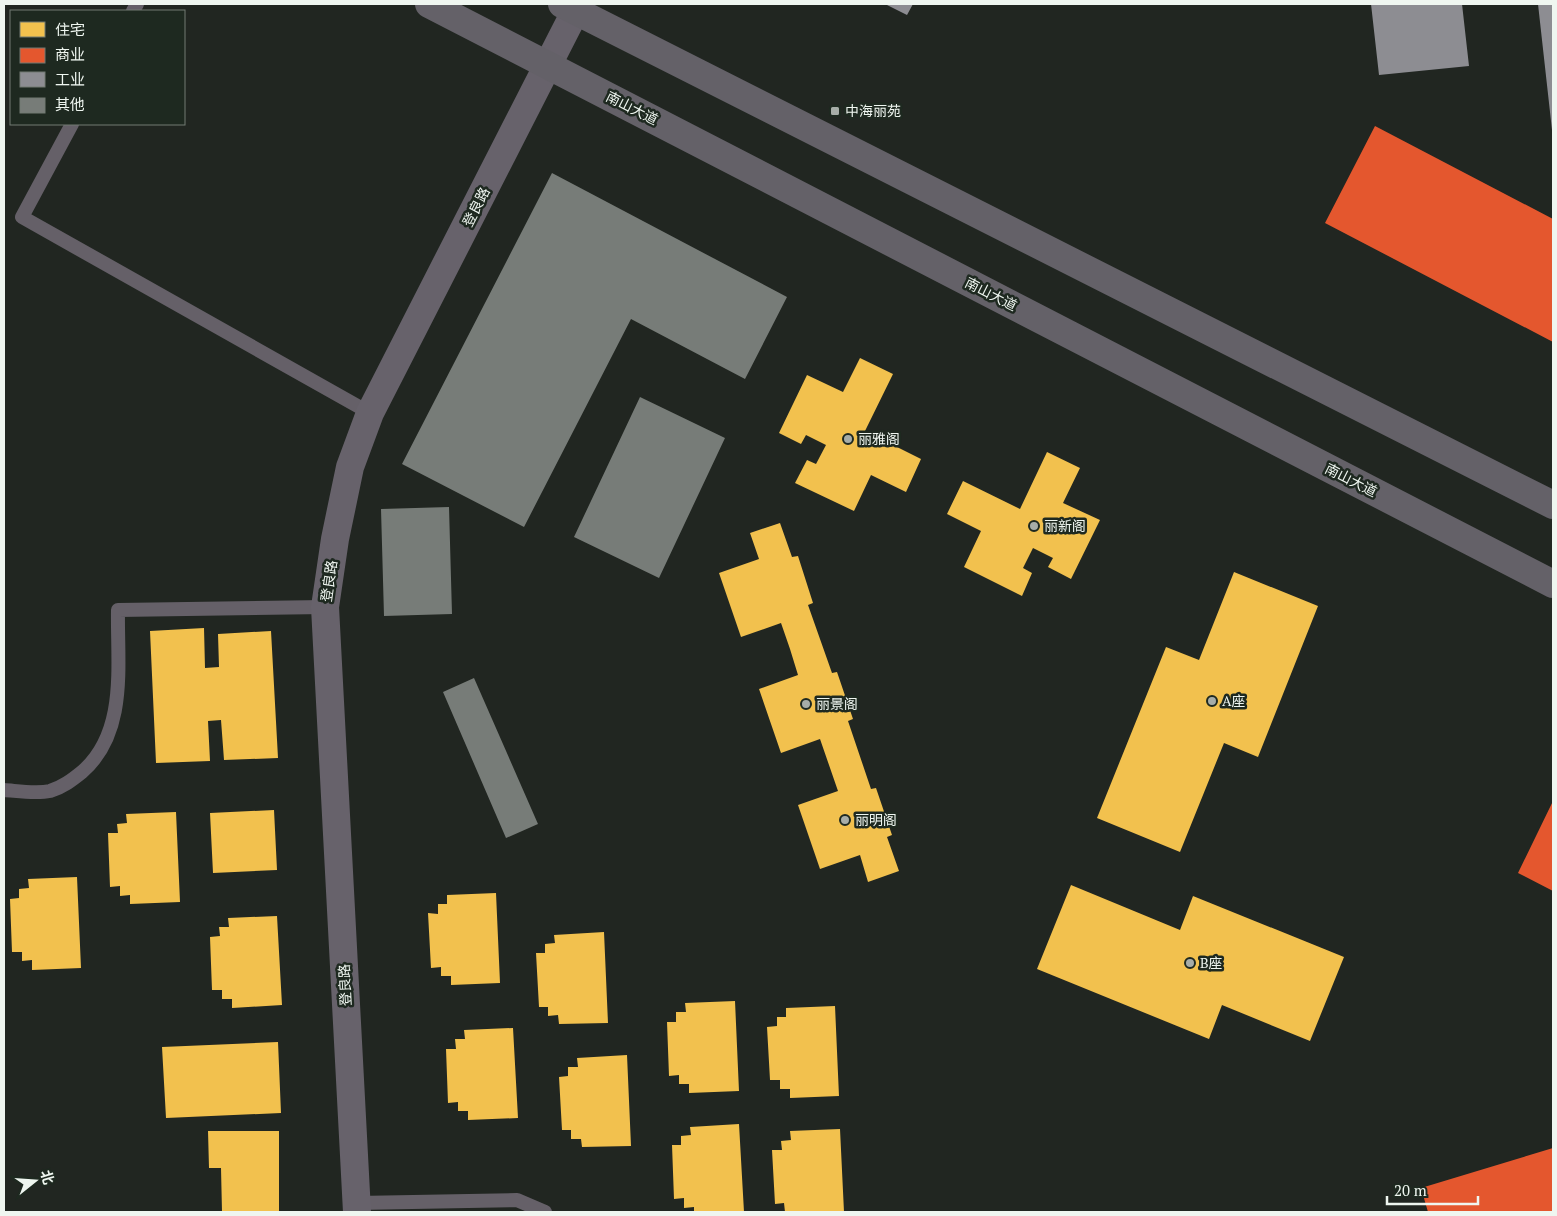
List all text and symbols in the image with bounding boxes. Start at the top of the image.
legend [10,10,185,125]
text: 住宅 [55,19,85,39]
text: 商业 [55,44,85,64]
text: 工业 [55,69,85,89]
street label: 南山大道 [603,86,661,129]
text: 其他 [55,94,85,114]
place label: 中海丽苑 [845,101,901,120]
marker: 中海丽苑 [829,105,841,117]
street label: 登良路 [458,184,494,230]
street label: 南山大道 [962,272,1020,315]
place label: 丽雅阁 [858,429,900,448]
marker: 丽雅阁 [842,433,854,445]
street label: 南山大道 [1322,458,1380,501]
place label: 丽新阁 [1044,516,1086,535]
marker: 丽新阁 [1028,520,1040,532]
street label: 登良路 [316,559,341,603]
place label: A座 [1222,691,1246,710]
place label: 丽景阁 [816,694,858,713]
marker: A座 [1206,695,1218,707]
marker: 丽景阁 [800,698,812,710]
place label: 丽明阁 [855,810,897,829]
marker: 丽明阁 [839,814,851,826]
place label: B座 [1200,953,1223,972]
marker: B座 [1184,957,1196,969]
street label: 登良路 [334,964,355,1006]
north arrow [10,1156,60,1206]
text: 北 [37,1168,59,1187]
scale bar [1387,1174,1478,1206]
text: 20 m [1394,1180,1427,1200]

